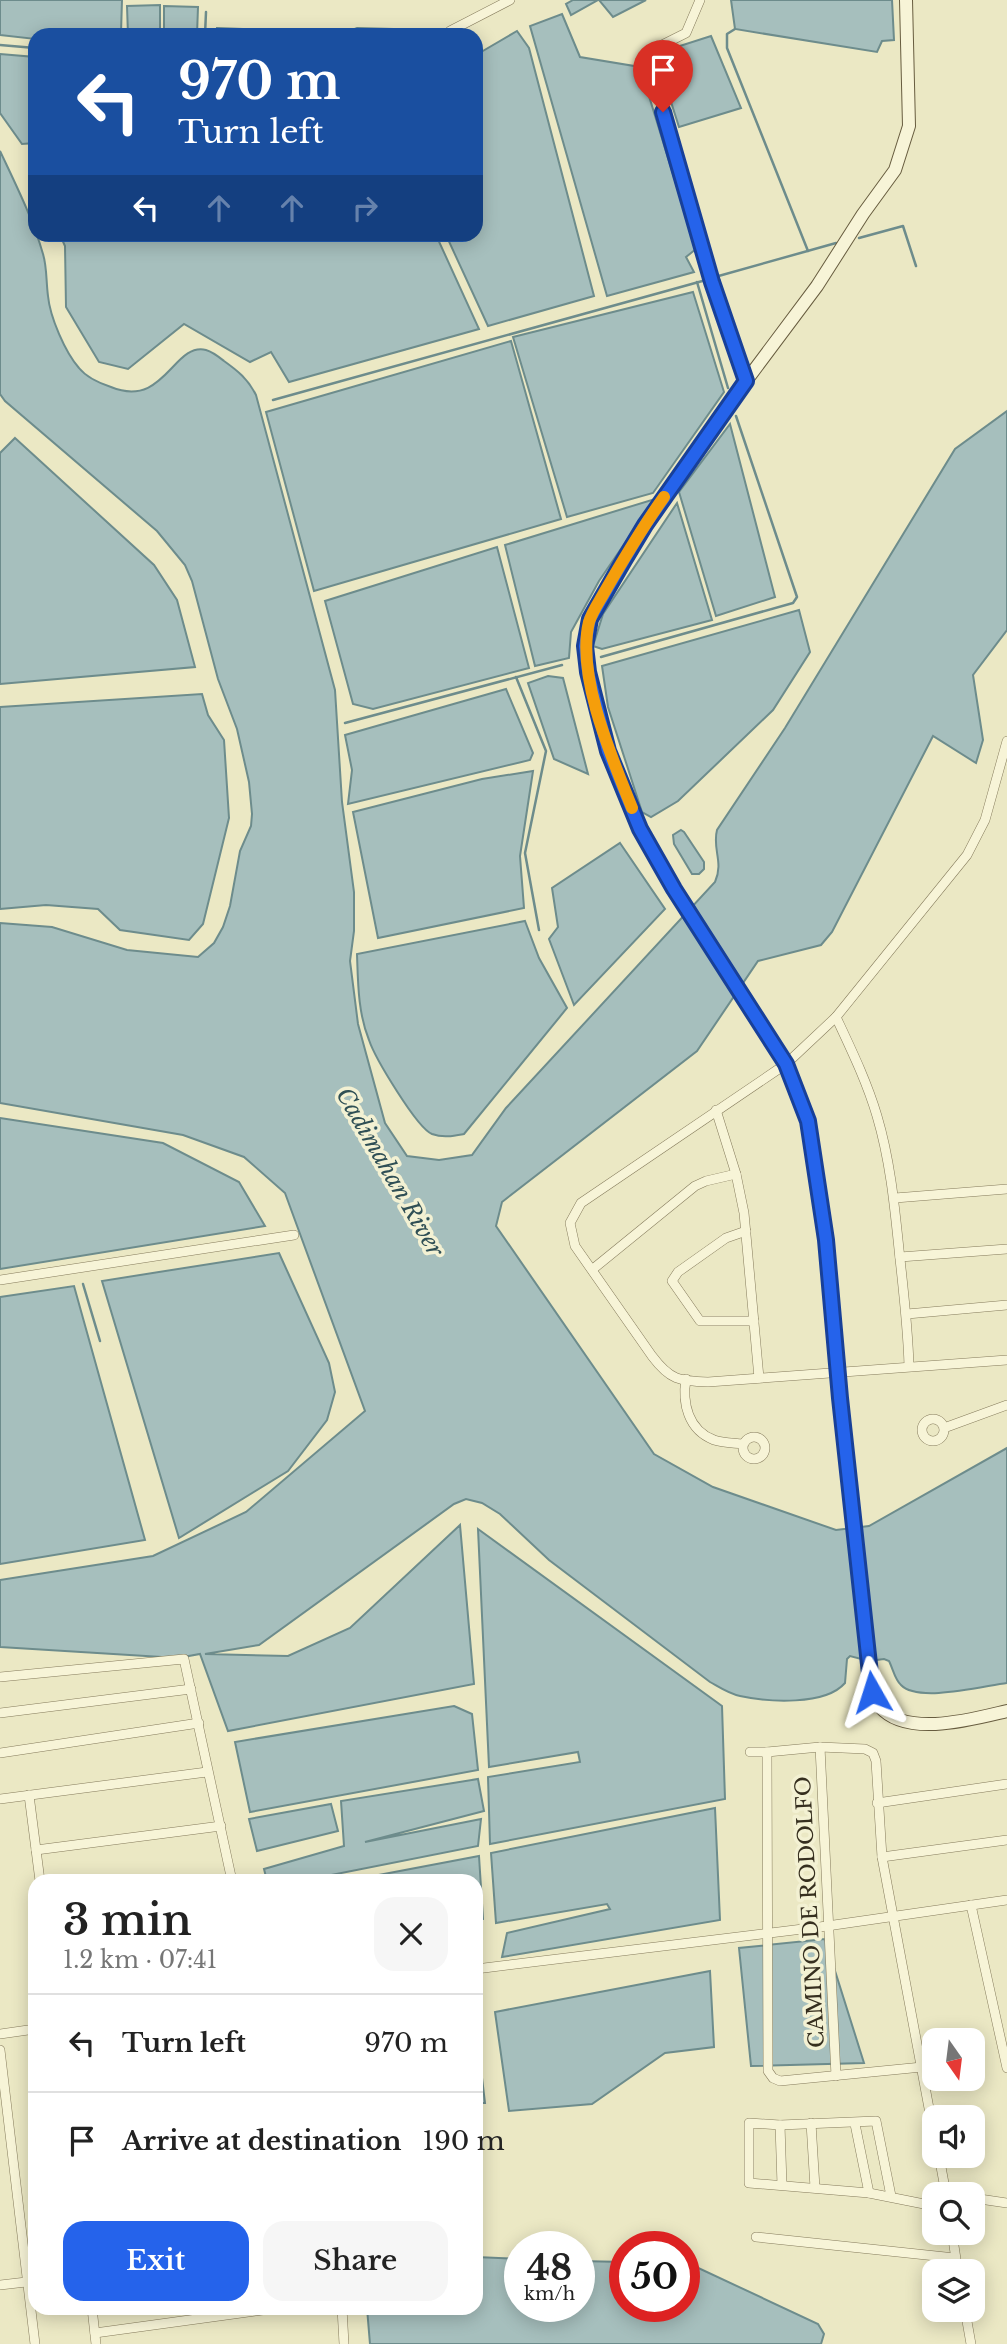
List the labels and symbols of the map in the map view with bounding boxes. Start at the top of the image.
pin [633,40,693,112]
water label: Cadimahan River [330,1083,450,1263]
position arrow [835,1655,909,1729]
street label: CAMINO DE RODOLFO [790,1776,830,2048]
north arrow [922,2028,985,2091]
speed limit sign: 50 [609,2231,700,2322]

